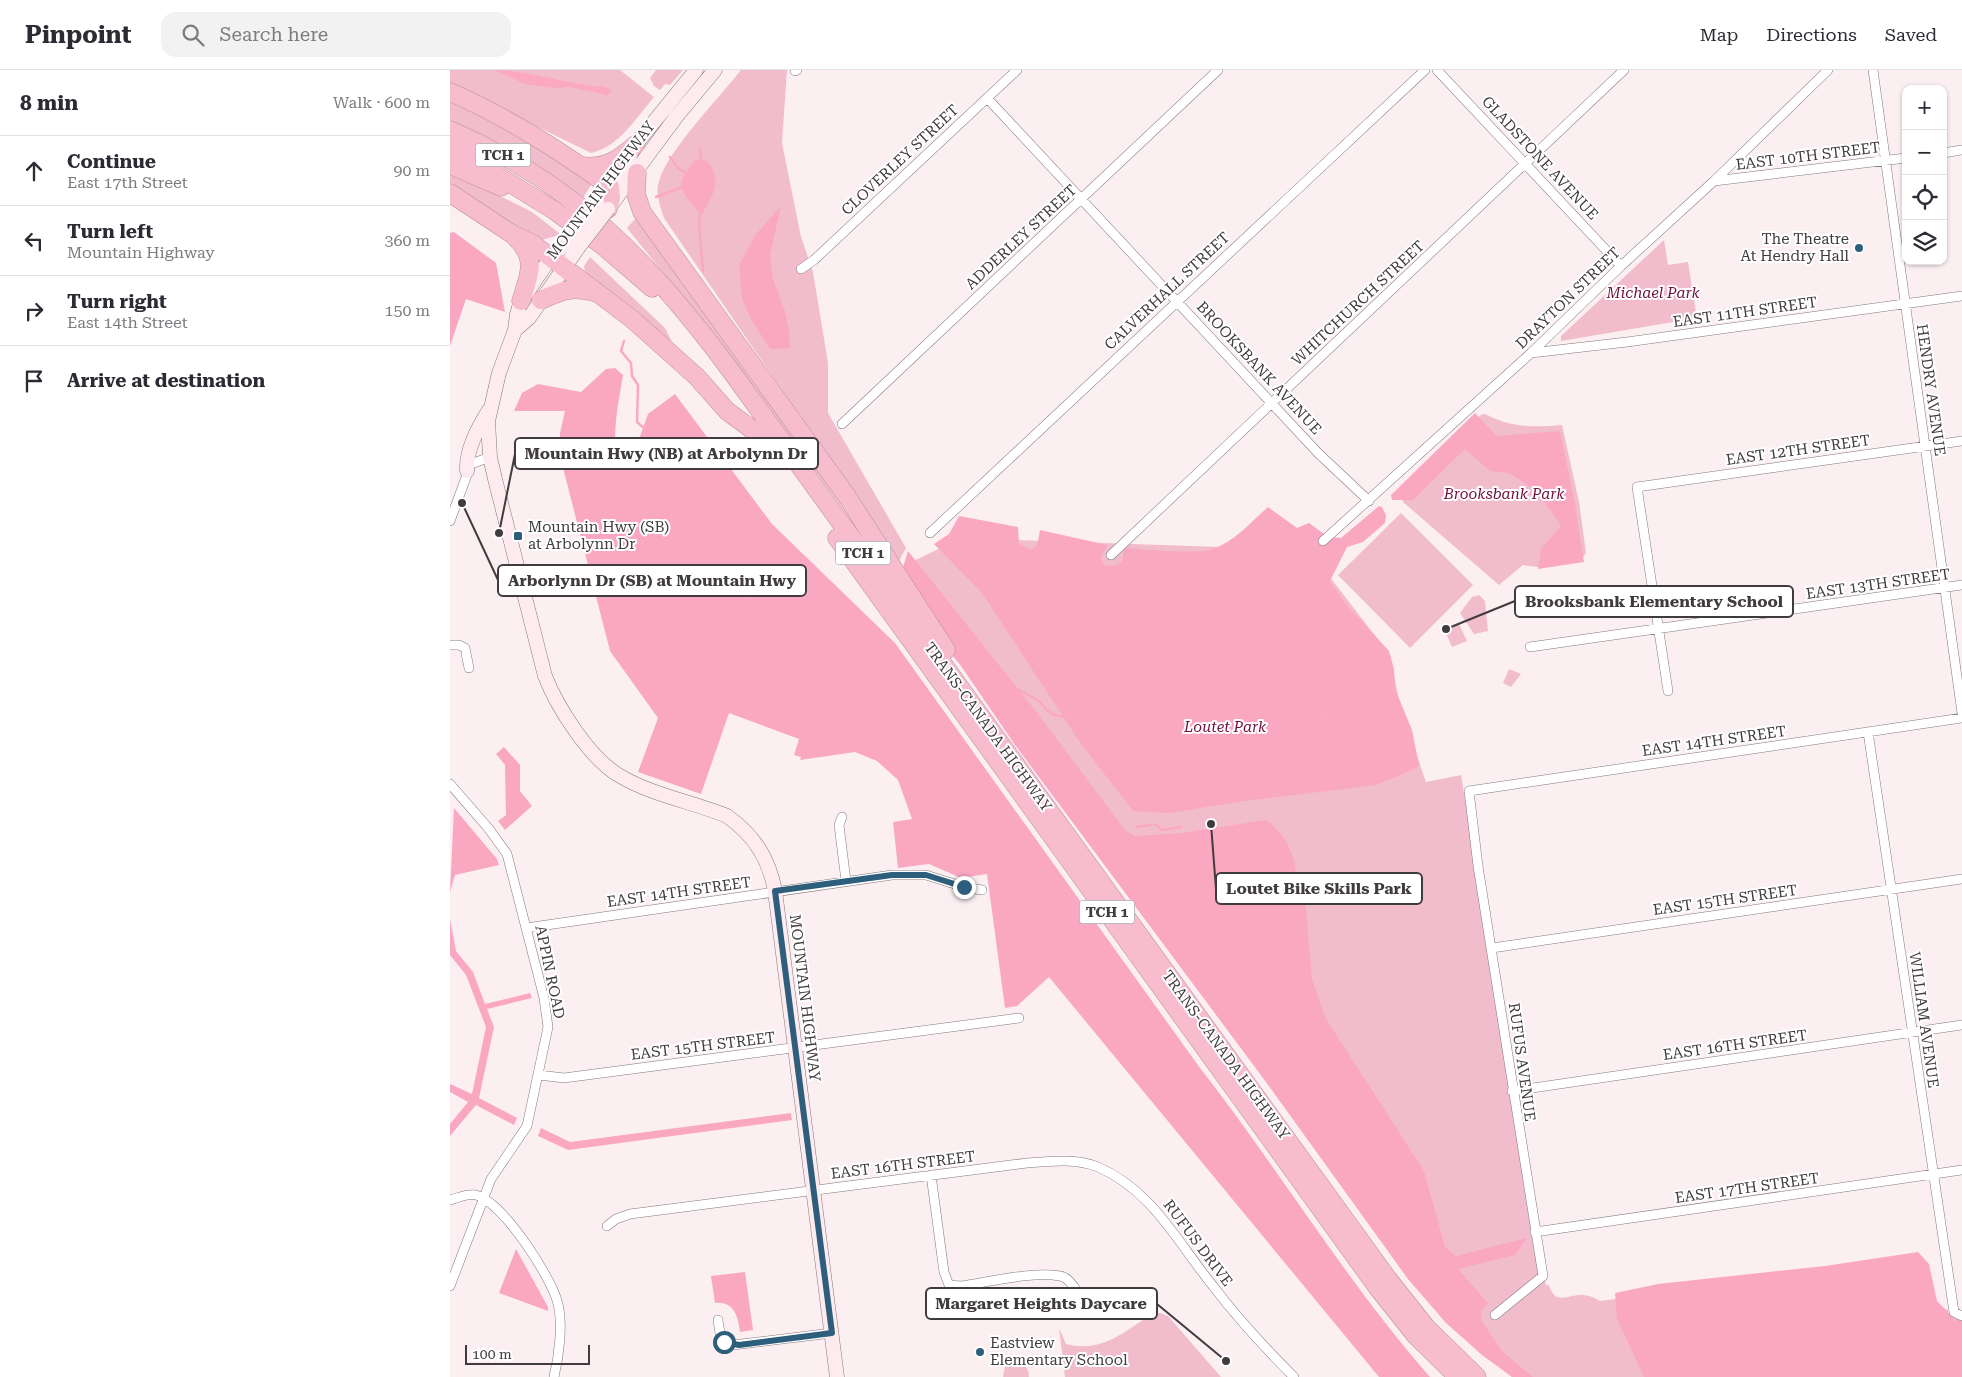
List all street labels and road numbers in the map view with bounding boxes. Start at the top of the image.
street label: GLADSTONE AVENUE [1478,92,1602,224]
street label: CLOVERLEY STREET [838,101,962,219]
street label: MOUNTAIN HIGHWAY [543,117,659,263]
street label: EAST 10TH STREET [1735,138,1881,174]
road number: TCH 1 [476,144,530,166]
street label: ADDERLEY STREET [962,181,1080,293]
street label: CALVERHALL STREET [1101,228,1233,354]
street label: WHITCHURCH STREET [1288,237,1428,369]
street label: DRAYTON STREET [1512,243,1624,353]
street label: EAST 11TH STREET [1672,293,1818,331]
street label: BROOKSBANK AVENUE [1193,298,1325,438]
street label: HENDRY AVENUE [1913,323,1949,457]
street label: EAST 12TH STREET [1725,431,1871,469]
road number: TCH 1 [836,542,890,564]
street label: EAST 13TH STREET [1805,565,1951,603]
street label: TRANS-CANADA HIGHWAY [920,639,1056,816]
street label: EAST 14TH STREET [1641,722,1787,760]
street label: EAST 14TH STREET [606,873,752,911]
street label: EAST 15TH STREET [1652,881,1798,919]
road number: TCH 1 [1080,900,1134,924]
street label: MOUNTAIN HIGHWAY [786,913,824,1083]
street label: APPIN ROAD [531,924,569,1020]
street label: WILLIAM AVENUE [1906,951,1942,1089]
street label: TRANS-CANADA HIGHWAY [1158,967,1294,1144]
street label: RUFUS AVENUE [1505,1002,1539,1122]
street label: EAST 16TH STREET [1662,1026,1808,1064]
street label: EAST 15TH STREET [630,1028,776,1064]
street label: EAST 16TH STREET [830,1147,976,1183]
street label: EAST 17TH STREET [1674,1169,1820,1207]
street label: RUFUS DRIVE [1160,1196,1236,1290]

